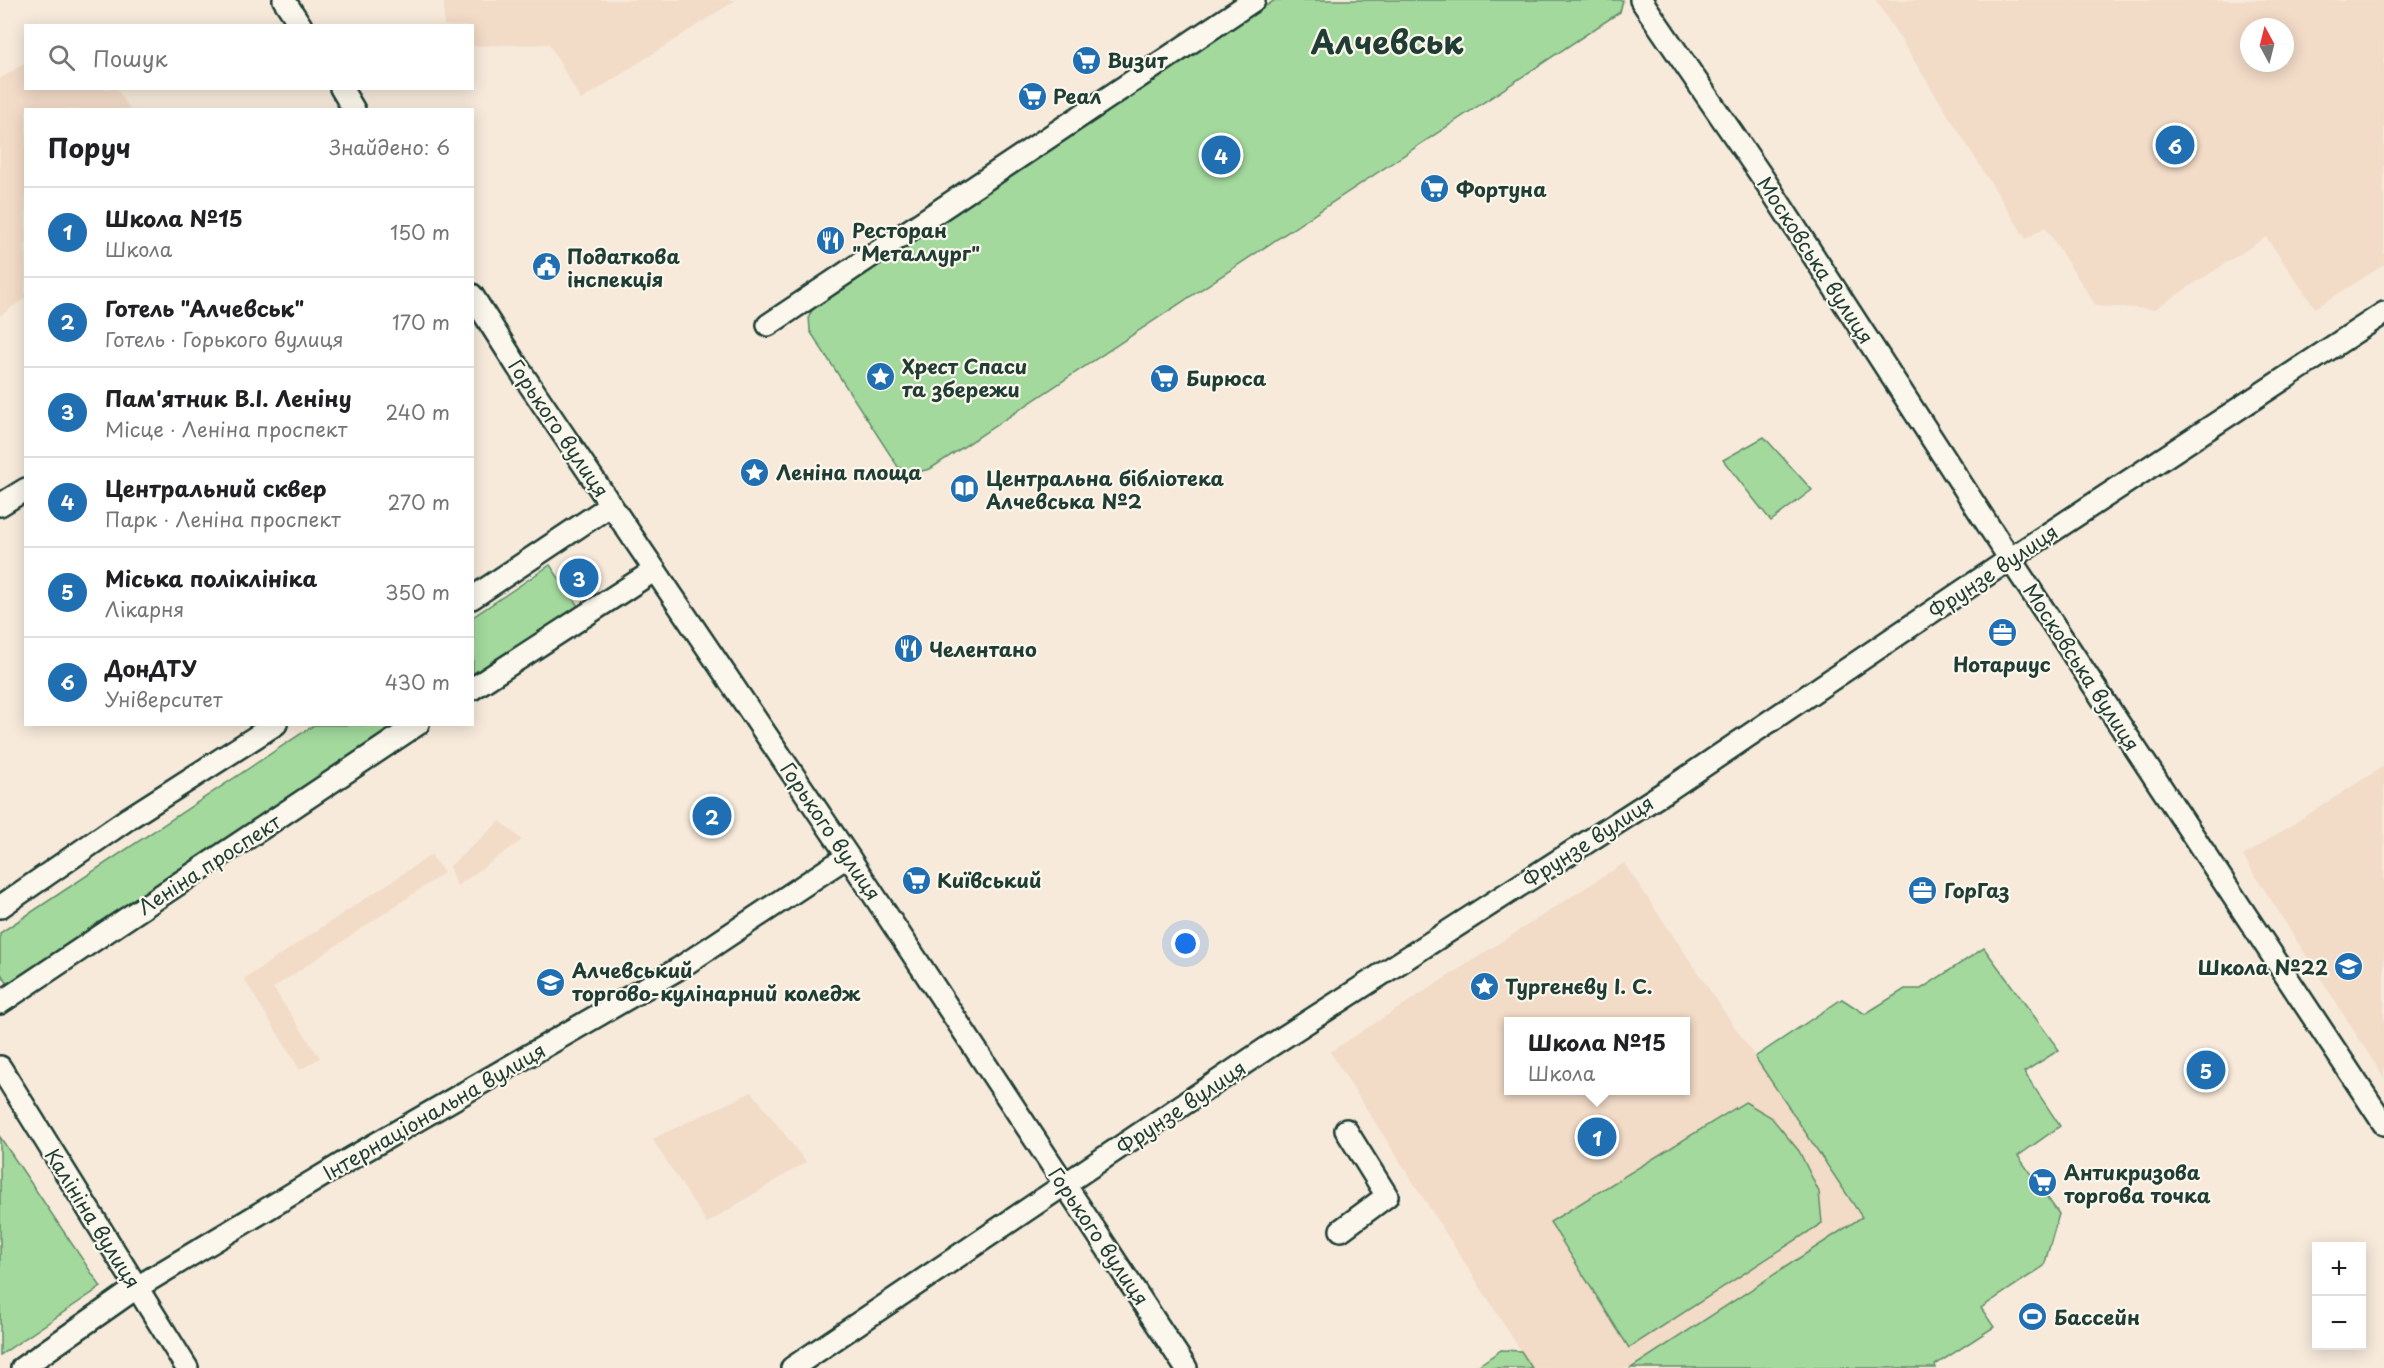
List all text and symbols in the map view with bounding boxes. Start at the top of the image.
district label: Алчевськ [1310,17,1464,65]
north arrow [2240,18,2294,72]
search box [24,24,474,90]
icon: search [45,41,78,74]
text: Пошук [93,41,168,74]
supermarket icon: Визит [1070,44,1102,76]
place label: Визит [1107,45,1168,75]
supermarket icon: Реал [1016,80,1048,112]
place label: Реал [1053,81,1101,111]
pin: 6 [2156,122,2194,168]
text: Поруч [48,128,131,167]
text: Знайдено: 6 [329,132,450,162]
pin: 4 [1202,132,1240,178]
street label: Московська вулиця [1750,170,1882,350]
supermarket icon: Фортуна [1419,173,1451,205]
place label: Фортуна [1456,174,1547,204]
text: Школа №15 [105,201,243,234]
place label: Ресторан "Металлург" [852,215,980,268]
text: 1 [63,217,72,247]
text: 150 m [390,217,450,247]
restaurant icon: Ресторан "Металлург" [815,225,847,257]
text: Школа [105,234,172,264]
place label: Податкова інспекція [567,241,680,294]
public building icon: Податкова інспекція [530,251,562,283]
text: Готель "Алчевськ" [105,291,304,324]
text: 2 [60,307,75,337]
text: 170 m [392,307,450,337]
text: Готель · Горького вулиця [105,324,344,354]
place label: Хрест Спаси та збережи [902,351,1027,404]
street label: Горького вулиця [501,353,617,503]
place icon: Хрест Спаси та збережи [865,361,897,393]
supermarket icon: Бирюса [1149,362,1181,394]
place label: Бирюса [1186,363,1267,393]
text: Пам'ятник В.I. Ленiну [105,381,352,414]
text: 3 [61,397,74,427]
text: 240 m [385,397,450,427]
text: Місце · Леніна проспект [105,414,347,444]
place icon: Леніна площа [739,456,771,488]
place label: Леніна площа [776,457,922,487]
place label: Центральна бібліотека Алчевська №2 [985,463,1225,516]
text: Центральний сквер [105,471,327,504]
library icon: Центральна бібліотека Алчевська №2 [949,473,981,505]
text: 4 [61,487,74,517]
text: 270 m [387,487,450,517]
text: Парк · Леніна проспект [105,504,341,534]
street label: Фрунзе вулиця [1922,517,2064,625]
pin: 3 [560,556,598,600]
text: Міська поліклініка [105,561,317,594]
text: 5 [61,577,74,607]
text: 350 m [385,577,450,607]
street label: Московська вулиця [2016,577,2148,757]
text: Лікарня [105,594,184,624]
office icon: Нотариус [1986,617,2018,649]
restaurant icon: Челентано [892,633,924,665]
place label: Челентано [929,634,1037,664]
place label: Нотариус [1953,649,2051,679]
text: ДонДТУ [105,651,197,684]
text: 6 [60,667,75,697]
text: 430 m [385,667,450,697]
text: Університет [105,684,222,714]
street label: Горького вулиця [773,756,889,906]
street label: Фрунзе вулиця [1517,788,1659,894]
pin: 2 [692,794,732,838]
street label: Леніна проспект [132,806,287,922]
supermarket icon: Київський [900,864,932,896]
place label: Київський [937,865,1041,895]
office icon: ГорГаз [1907,874,1939,906]
place label: ГорГаз [1944,875,2010,905]
your location [1171,929,1200,958]
school or university icon: Школа №22 [2333,951,2365,983]
place label: Школа №22 [2198,952,2328,982]
place label: Алчевський торгово-кулінарний коледж [571,955,861,1008]
school or university icon: Алчевський торгово-кулінарний коледж [535,966,567,998]
place icon: Тургенєву І. С. [1468,970,1500,1002]
place label: Тургенєву І. С. [1505,971,1653,1001]
popup [1504,1017,1690,1095]
text: Школа №15 [1528,1025,1666,1058]
street label: Інтернаціональна вулиця [317,1035,551,1187]
pin: 5 [2186,1048,2226,1092]
street label: Фрунзе вулиця [1110,1053,1252,1161]
text: Школа [1528,1058,1595,1088]
pin: 1 [1578,1114,1616,1160]
street label: Калініна вулиця [38,1142,148,1294]
place label: Антикризова торгова точка [2064,1157,2211,1210]
street label: Горького вулиця [1041,1161,1157,1311]
supermarket icon: Антикризова торгова точка [2027,1167,2059,1199]
map controls [2312,1242,2366,1350]
button: + [2312,1242,2366,1296]
button: − [2312,1296,2366,1350]
sports icon: Бассейн [2017,1301,2049,1333]
place label: Бассейн [2054,1302,2140,1332]

